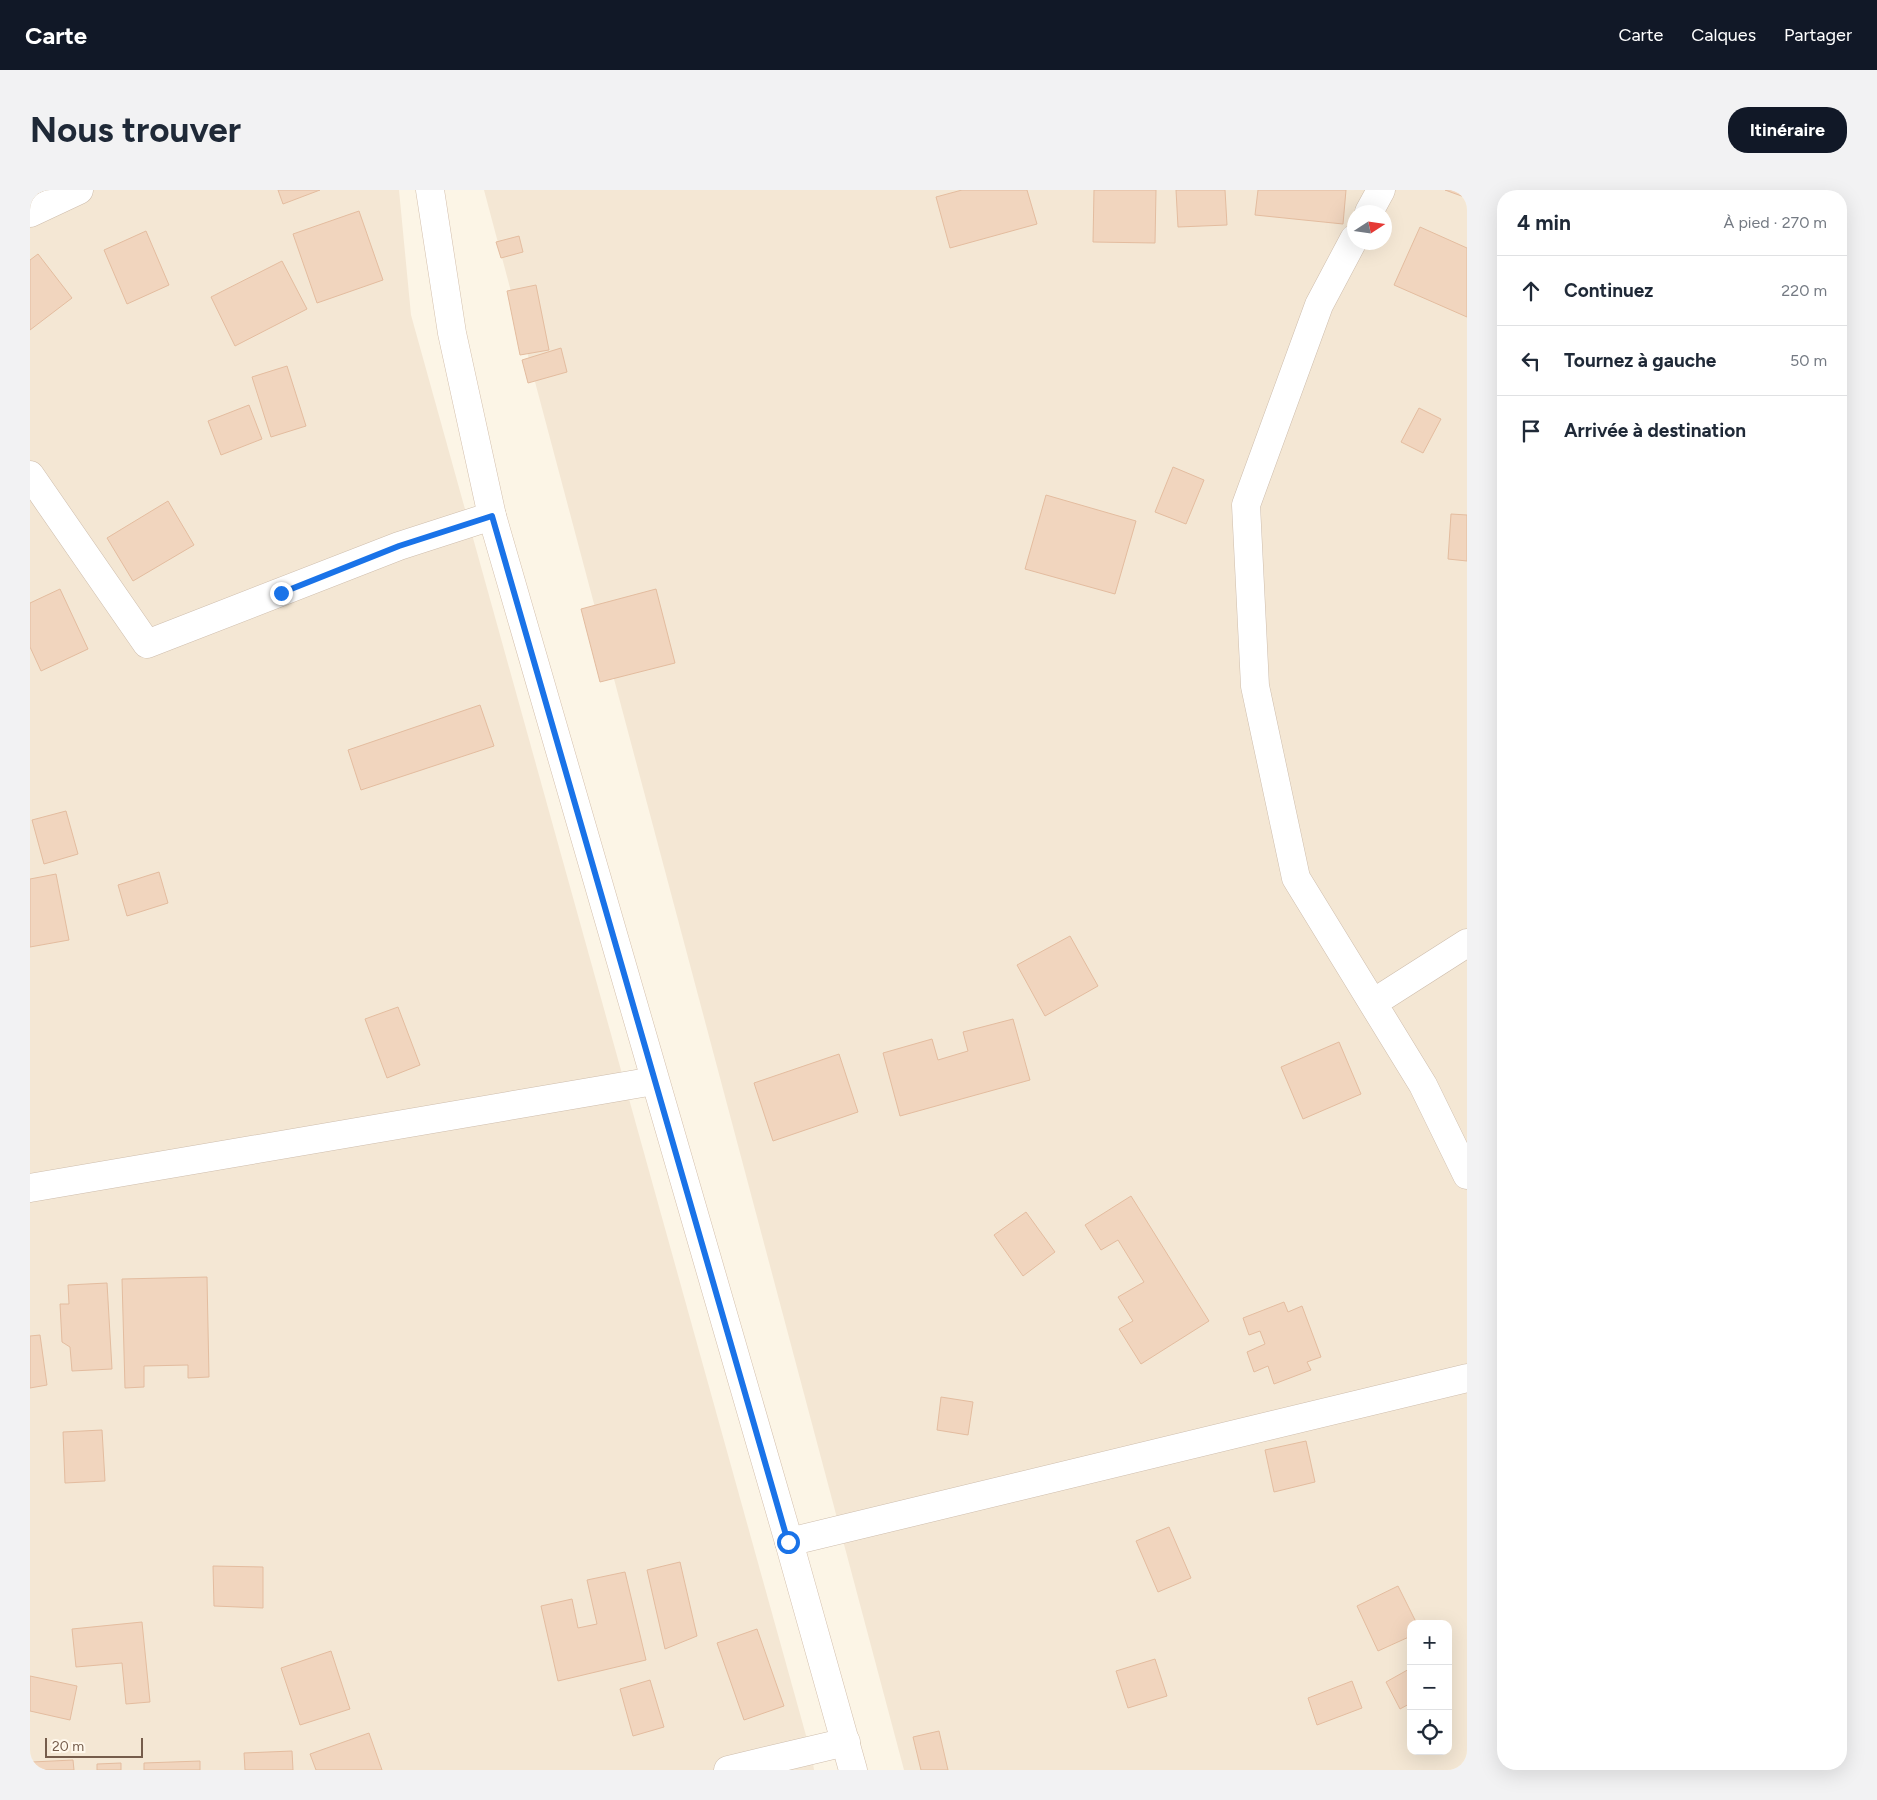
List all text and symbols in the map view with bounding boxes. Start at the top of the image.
text: Carte [25,21,87,50]
text: Carte [1618,24,1663,46]
text: Calques [1691,24,1756,46]
text: Partager [1784,24,1852,46]
button: Itinéraire [1728,107,1847,153]
text: Nous trouver [30,109,241,151]
north arrow [1347,205,1392,250]
text: 4 min [1517,210,1571,235]
text: À pied · 270 m [1724,213,1827,232]
icon: ahead [1517,277,1545,305]
text: Continuez [1564,279,1653,302]
text: 220 m [1781,281,1827,300]
icon: left [1517,347,1545,375]
text: Tournez à gauche [1564,349,1716,372]
text: 50 m [1790,351,1827,370]
icon: arrive [1517,417,1545,445]
text: Arrivée à destination [1564,419,1746,442]
route end [270,582,293,605]
route start [777,1531,800,1554]
map controls [1407,1620,1452,1755]
button: + [1407,1620,1452,1665]
button: − [1407,1665,1452,1710]
button: locate [1407,1710,1452,1755]
scale bar [45,1735,142,1758]
text: 20 m [52,1738,84,1755]

